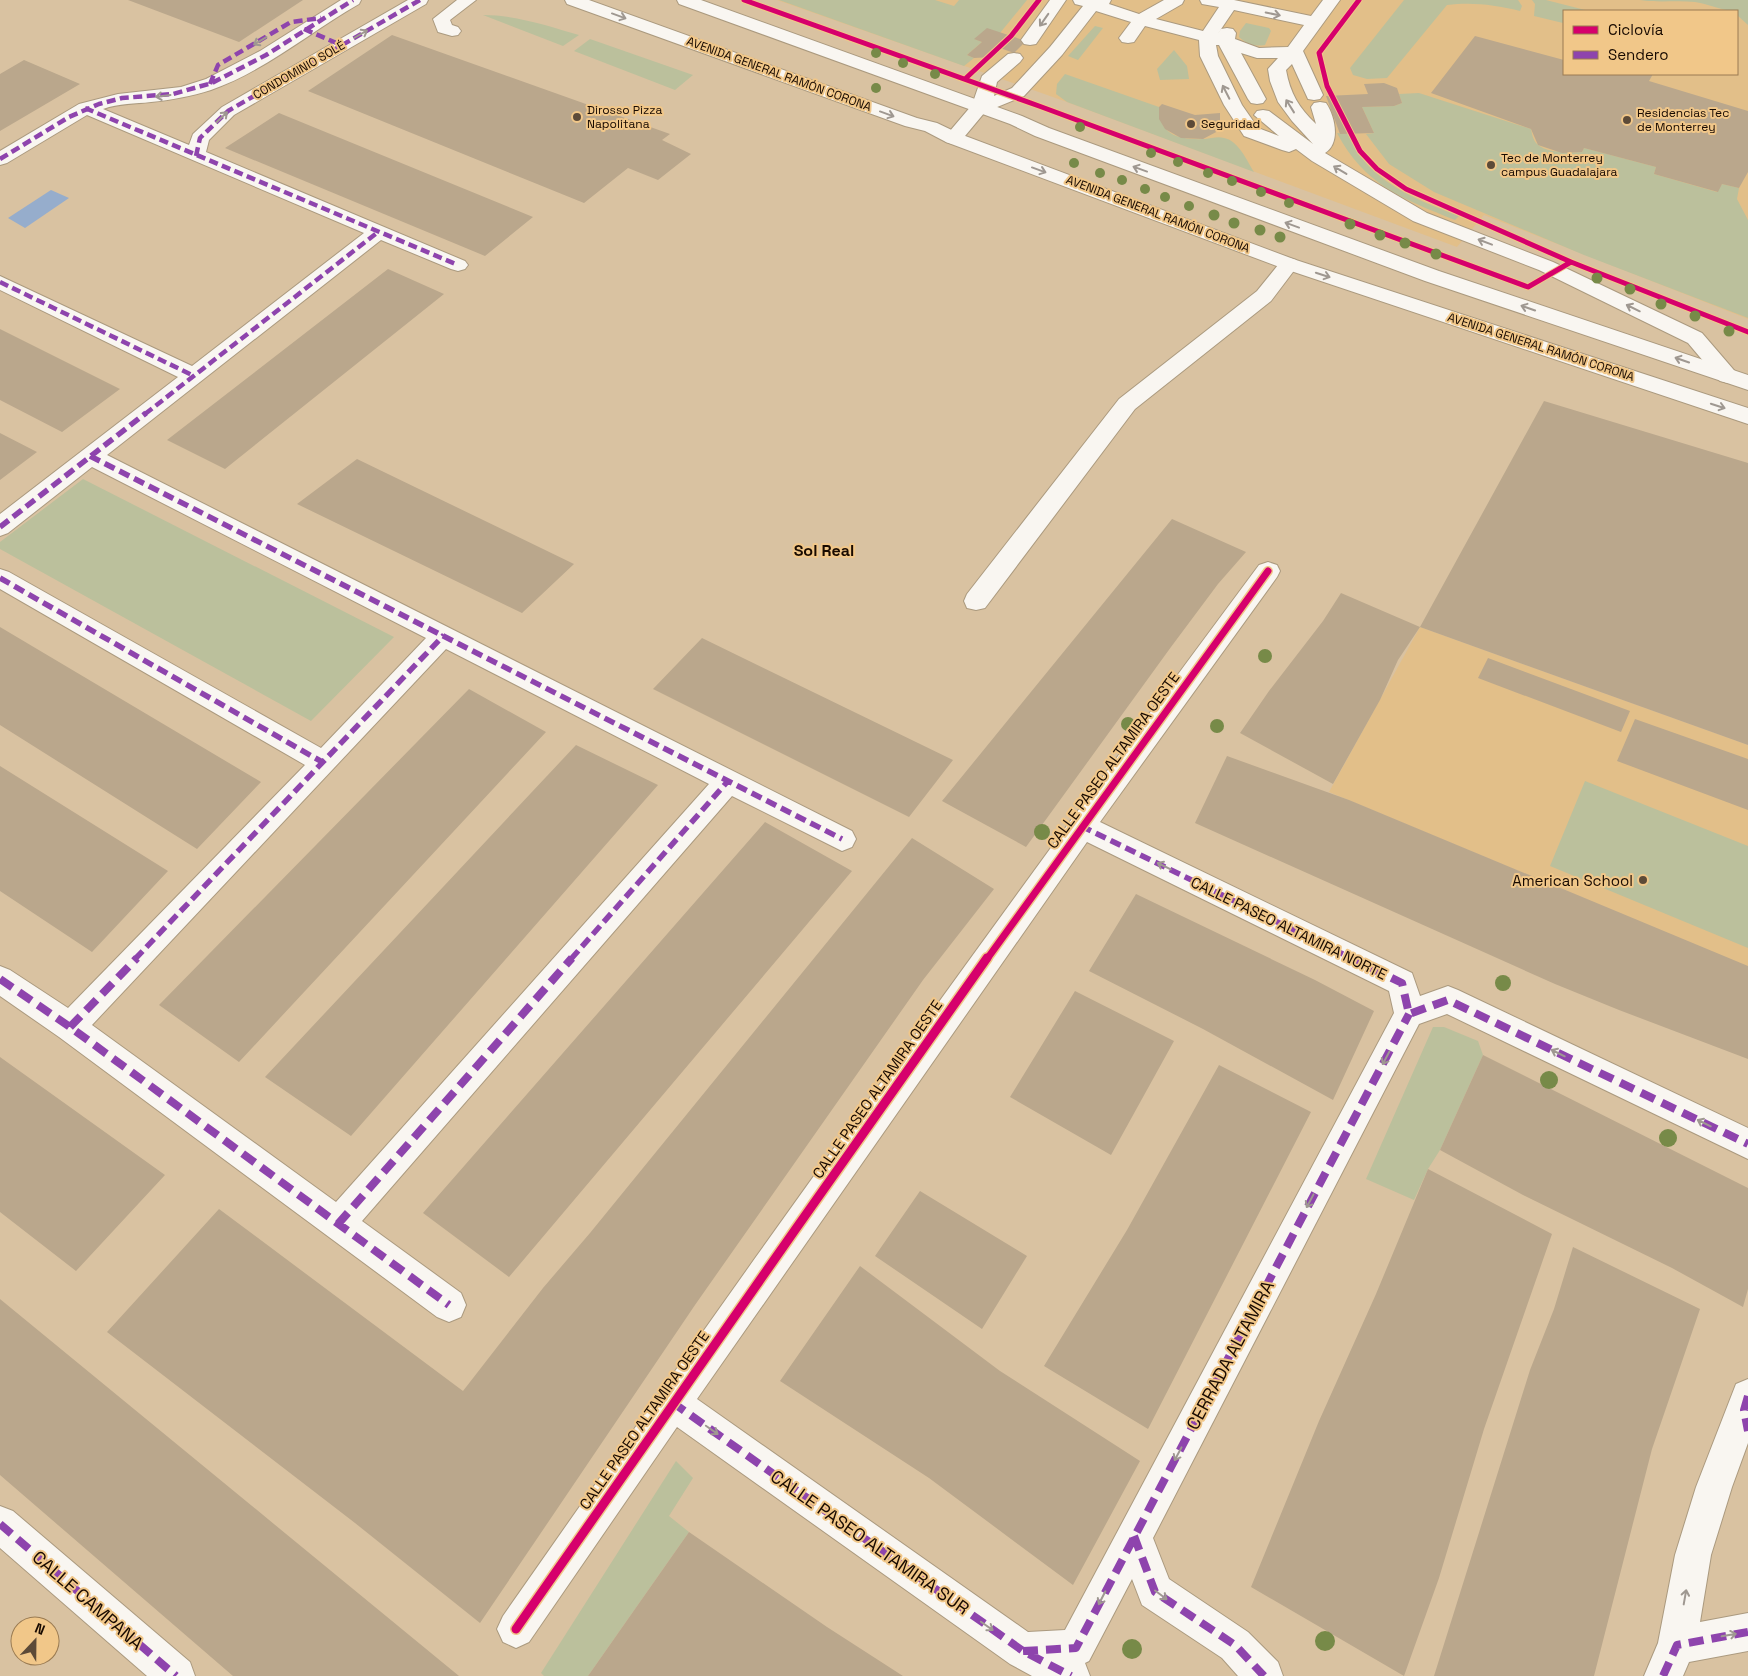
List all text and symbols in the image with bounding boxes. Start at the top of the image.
one-way arrow [1265,9,1281,19]
legend [1563,10,1738,75]
one-way arrow [611,12,626,21]
one-way arrow [1039,13,1049,27]
text: Ciclovía [1608,20,1664,39]
one-way arrow [354,28,368,38]
street label: AVENIDA GENERAL RAMÓN CORONA [684,33,874,115]
one-way arrow [253,36,267,46]
street label: CONDOMINIO SOLÉ [250,37,348,103]
text: Sendero [1608,45,1668,64]
one-way arrow [1221,85,1230,100]
one-way arrow [155,91,171,101]
one-way arrow [1285,99,1295,113]
place label: Dirosso Pizza Napolitana [587,102,662,132]
place label: Residencias Tec de Monterrey [1637,105,1729,135]
one-way arrow [879,110,894,119]
one-way arrow [216,111,228,123]
marker: Dirosso Pizza Napolitana [571,111,583,123]
marker: Residencias Tec de Monterrey [1621,114,1633,126]
place label: Seguridad [1201,116,1260,132]
marker: Seguridad [1185,118,1197,130]
place label: Tec de Monterrey campus Guadalajara [1501,150,1618,180]
marker: Tec de Monterrey campus Guadalajara [1485,159,1497,171]
one-way arrow [1132,164,1148,173]
one-way arrow [1334,164,1348,174]
one-way arrow [1031,166,1047,175]
street label: AVENIDA GENERAL RAMÓN CORONA [1064,171,1253,257]
one-way arrow [1285,220,1300,229]
one-way arrow [1478,237,1493,246]
one-way arrow [1315,271,1330,280]
one-way arrow [1520,303,1536,313]
one-way arrow [1626,303,1641,312]
street label: AVENIDA GENERAL RAMÓN CORONA [1445,309,1637,385]
one-way arrow [1674,355,1690,365]
one-way arrow [1710,402,1726,412]
district label: Sol Real [794,540,854,561]
street label: CALLE PASEO ALTAMIRA OESTE [1043,668,1183,852]
one-way arrow [1157,861,1172,871]
place label: American School [1512,871,1633,890]
street label: CALLE PASEO ALTAMIRA NORTE [1188,872,1390,984]
marker: American School [1637,874,1649,886]
street label: CALLE PASEO ALTAMIRA OESTE [808,996,946,1182]
one-way arrow [1550,1048,1565,1058]
one-way arrow [1381,1050,1391,1065]
one-way arrow [1697,1118,1712,1127]
one-way arrow [1305,1194,1315,1209]
street label: CERRADA ALTAMIRA [1181,1276,1279,1434]
street label: CALLE PASEO ALTAMIRA OESTE [575,1327,713,1513]
one-way arrow [705,1425,719,1435]
one-way arrow [1173,1446,1183,1461]
street label: CALLE PASEO ALTAMIRA SUR [766,1464,974,1620]
street label: CALLE CAMPANA [28,1546,148,1654]
one-way arrow [1681,1589,1691,1605]
one-way arrow [1097,1590,1107,1605]
one-way arrow [1154,1590,1168,1600]
north arrow [10,1616,60,1666]
one-way arrow [980,1621,994,1631]
one-way arrow [1721,1630,1737,1639]

